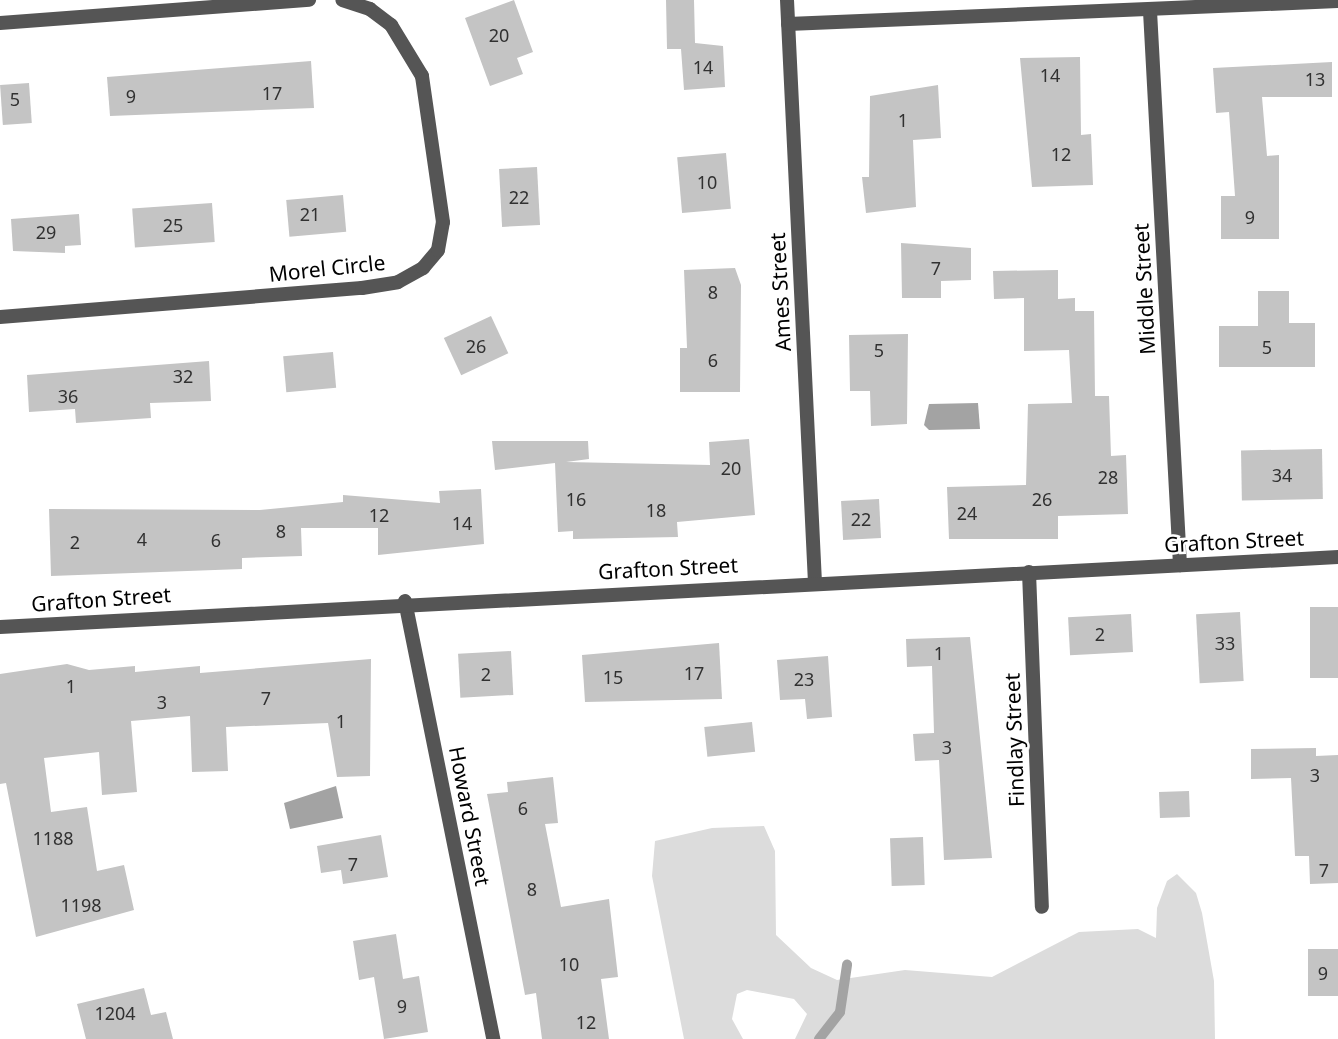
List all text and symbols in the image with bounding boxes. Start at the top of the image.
house number: 20 [489,24,509,46]
house number: 14 [693,56,713,78]
house number: 14 [1040,64,1060,86]
house number: 13 [1305,68,1325,90]
house number: 17 [262,82,282,104]
house number: 9 [126,85,136,107]
house number: 5 [10,88,20,110]
house number: 1 [898,109,908,131]
house number: 12 [1051,143,1071,165]
house number: 10 [697,171,717,193]
house number: 22 [509,186,529,208]
house number: 21 [300,203,320,225]
house number: 9 [1245,206,1255,228]
house number: 25 [163,214,183,236]
house number: 29 [36,221,56,243]
street label: Middle Street [1128,223,1160,355]
street label: Ames Street [764,232,796,352]
street label: Morel Circle [267,249,387,287]
house number: 7 [931,257,941,279]
house number: 8 [708,281,718,303]
house number: 26 [466,335,486,357]
house number: 5 [1262,336,1272,358]
house number: 5 [874,339,884,361]
house number: 6 [708,349,718,371]
house number: 32 [173,365,193,387]
house number: 36 [58,385,78,407]
house number: 20 [721,457,741,479]
house number: 34 [1272,464,1292,486]
house number: 28 [1098,466,1118,488]
house number: 16 [566,488,586,510]
house number: 26 [1032,488,1052,510]
house number: 18 [646,499,666,521]
house number: 24 [957,502,977,524]
house number: 12 [369,504,389,526]
house number: 22 [851,508,871,530]
house number: 14 [452,512,472,534]
house number: 8 [276,520,286,542]
street label: Grafton Street [1163,525,1305,557]
house number: 4 [137,528,147,550]
house number: 6 [211,529,221,551]
house number: 2 [70,531,80,553]
street label: Grafton Street [597,552,739,584]
street label: Grafton Street [30,582,172,616]
house number: 2 [1095,623,1105,645]
house number: 33 [1215,632,1235,654]
house number: 1 [934,642,944,664]
house number: 17 [684,662,704,684]
house number: 2 [481,663,491,685]
house number: 15 [603,666,623,688]
house number: 23 [794,668,814,690]
street label: Findlay Street [999,672,1029,808]
house number: 1 [66,675,76,697]
house number: 7 [261,687,271,709]
house number: 3 [157,691,167,713]
house number: 1 [336,710,346,732]
house number: 3 [942,736,952,758]
street label: Howard Street [444,744,496,888]
house number: 3 [1310,764,1320,786]
house number: 6 [518,797,528,819]
house number: 1188 [32,827,74,849]
house number: 7 [348,853,358,875]
house number: 7 [1319,859,1329,881]
house number: 8 [527,878,537,900]
house number: 1198 [60,894,102,916]
house number: 10 [559,953,579,975]
house number: 9 [1318,962,1328,984]
house number: 9 [397,995,407,1017]
house number: 1204 [94,1002,136,1024]
house number: 12 [576,1011,596,1033]

